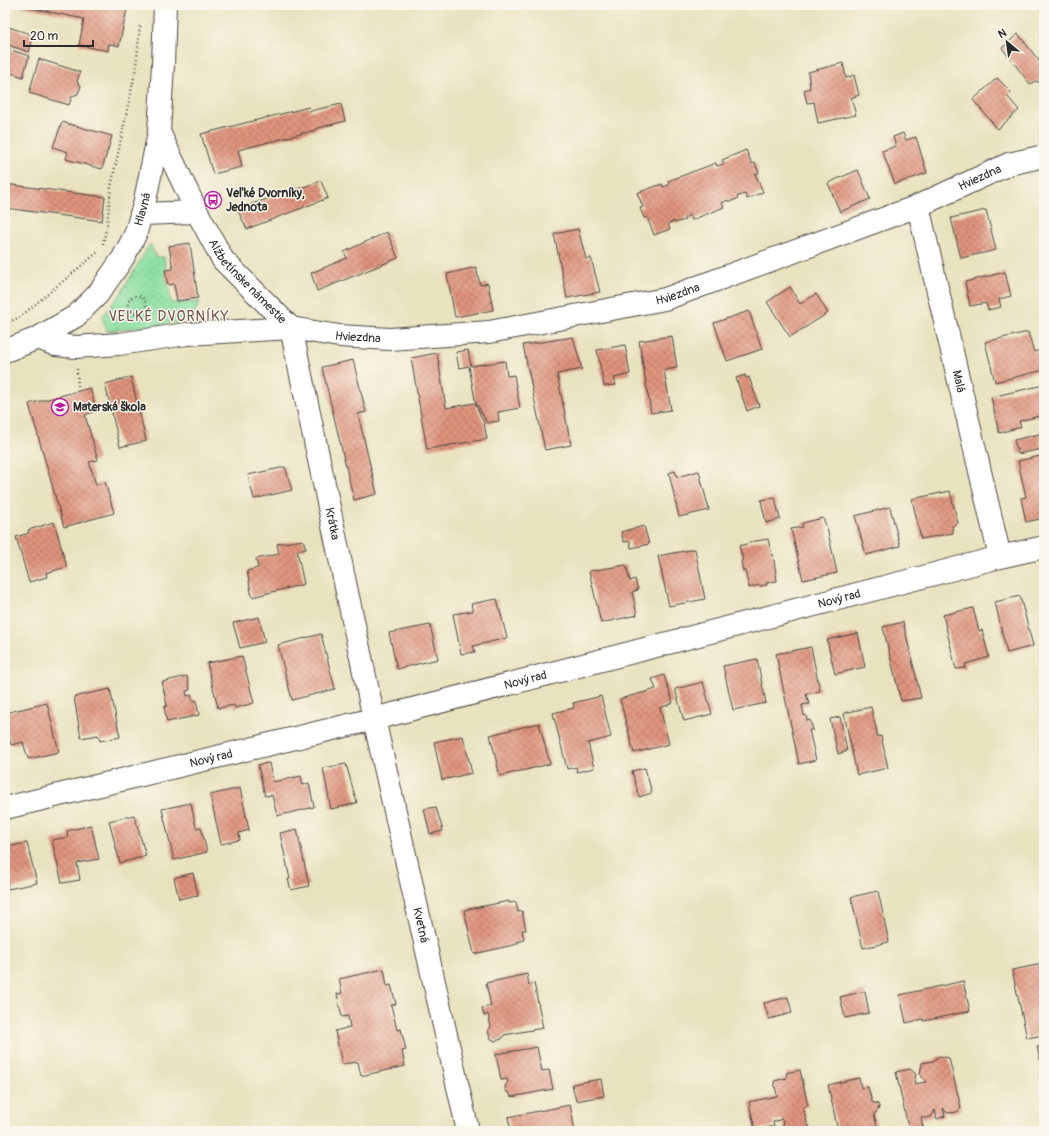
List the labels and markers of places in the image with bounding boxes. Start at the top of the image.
place label: Veľké Dvorníky, Jednota [226,186,305,215]
bus stop icon: Veľké Dvorníky, Jednota [203,190,223,210]
school or university icon: Materská škola [50,397,70,417]
place label: Materská škola [73,400,146,415]

